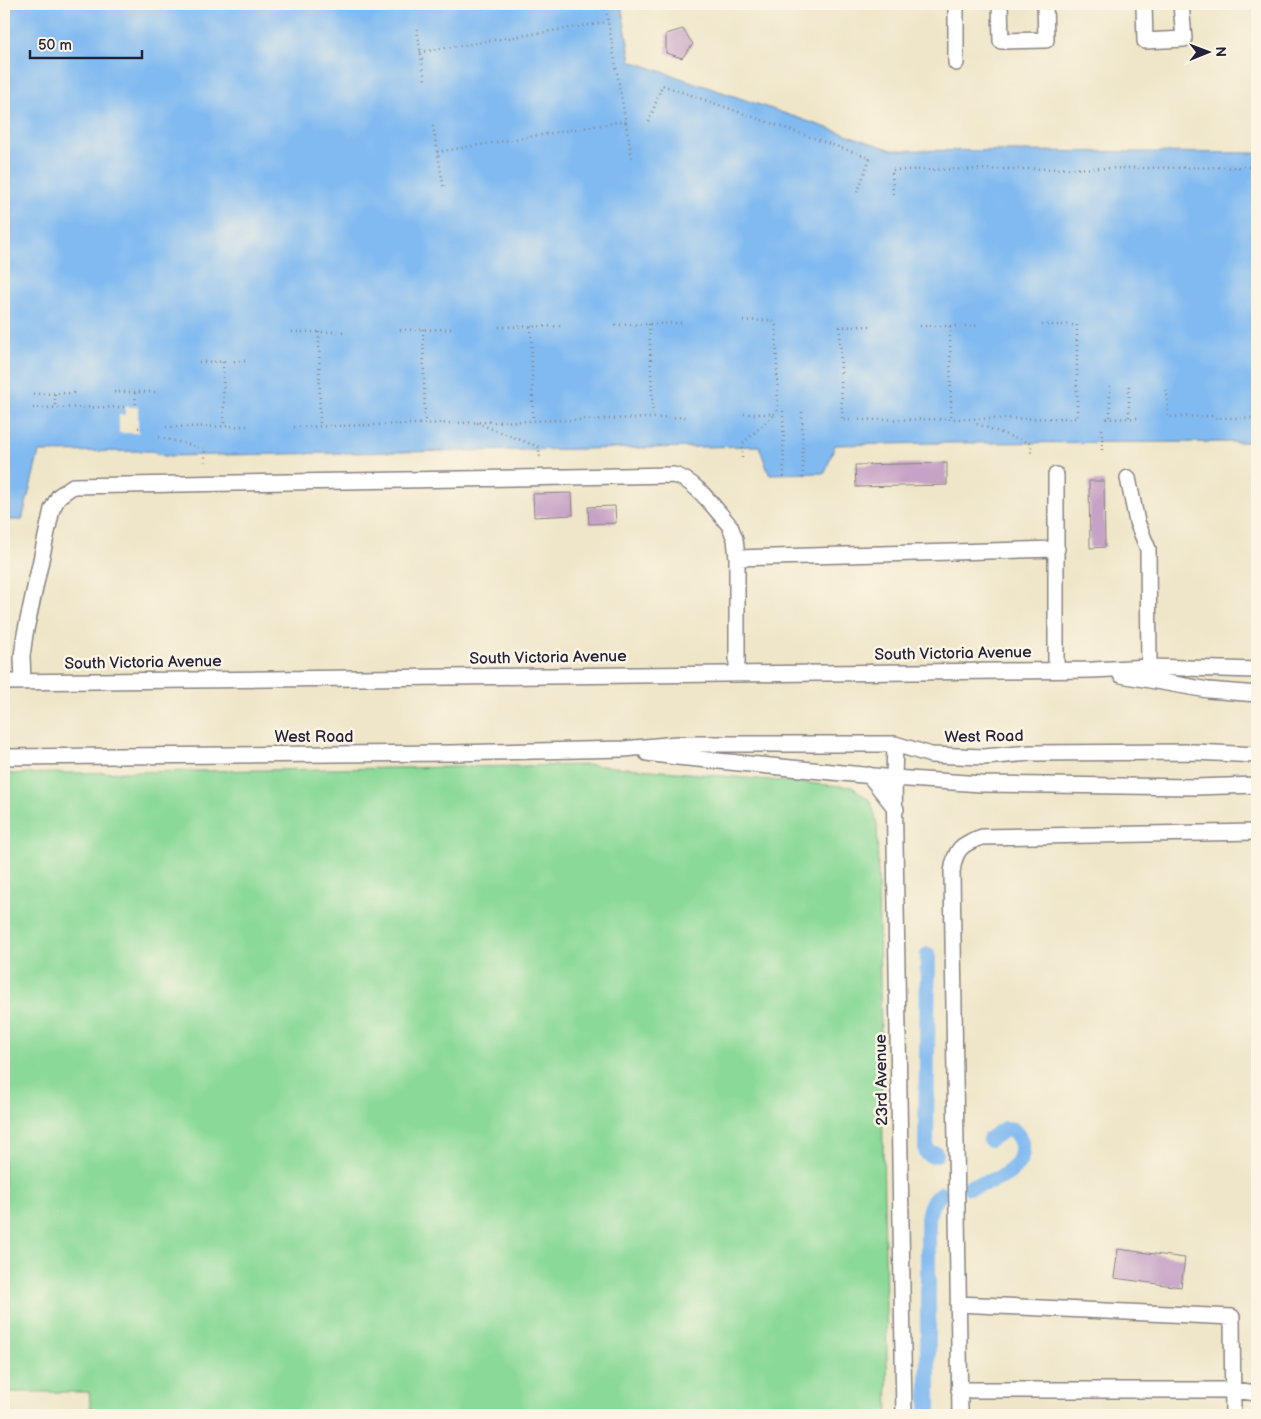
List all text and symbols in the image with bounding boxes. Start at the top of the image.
scale bar [30,28,142,60]
north arrow [1184,28,1234,78]
text: 50 m [38,36,72,55]
text: N [1212,46,1229,57]
street label: South Victoria Avenue [874,643,1032,665]
street label: South Victoria Avenue [469,647,627,669]
street label: South Victoria Avenue [64,652,222,674]
street label: West Road [944,727,1024,747]
street label: West Road [274,728,354,747]
street label: 23rd Avenue [872,1034,892,1126]

